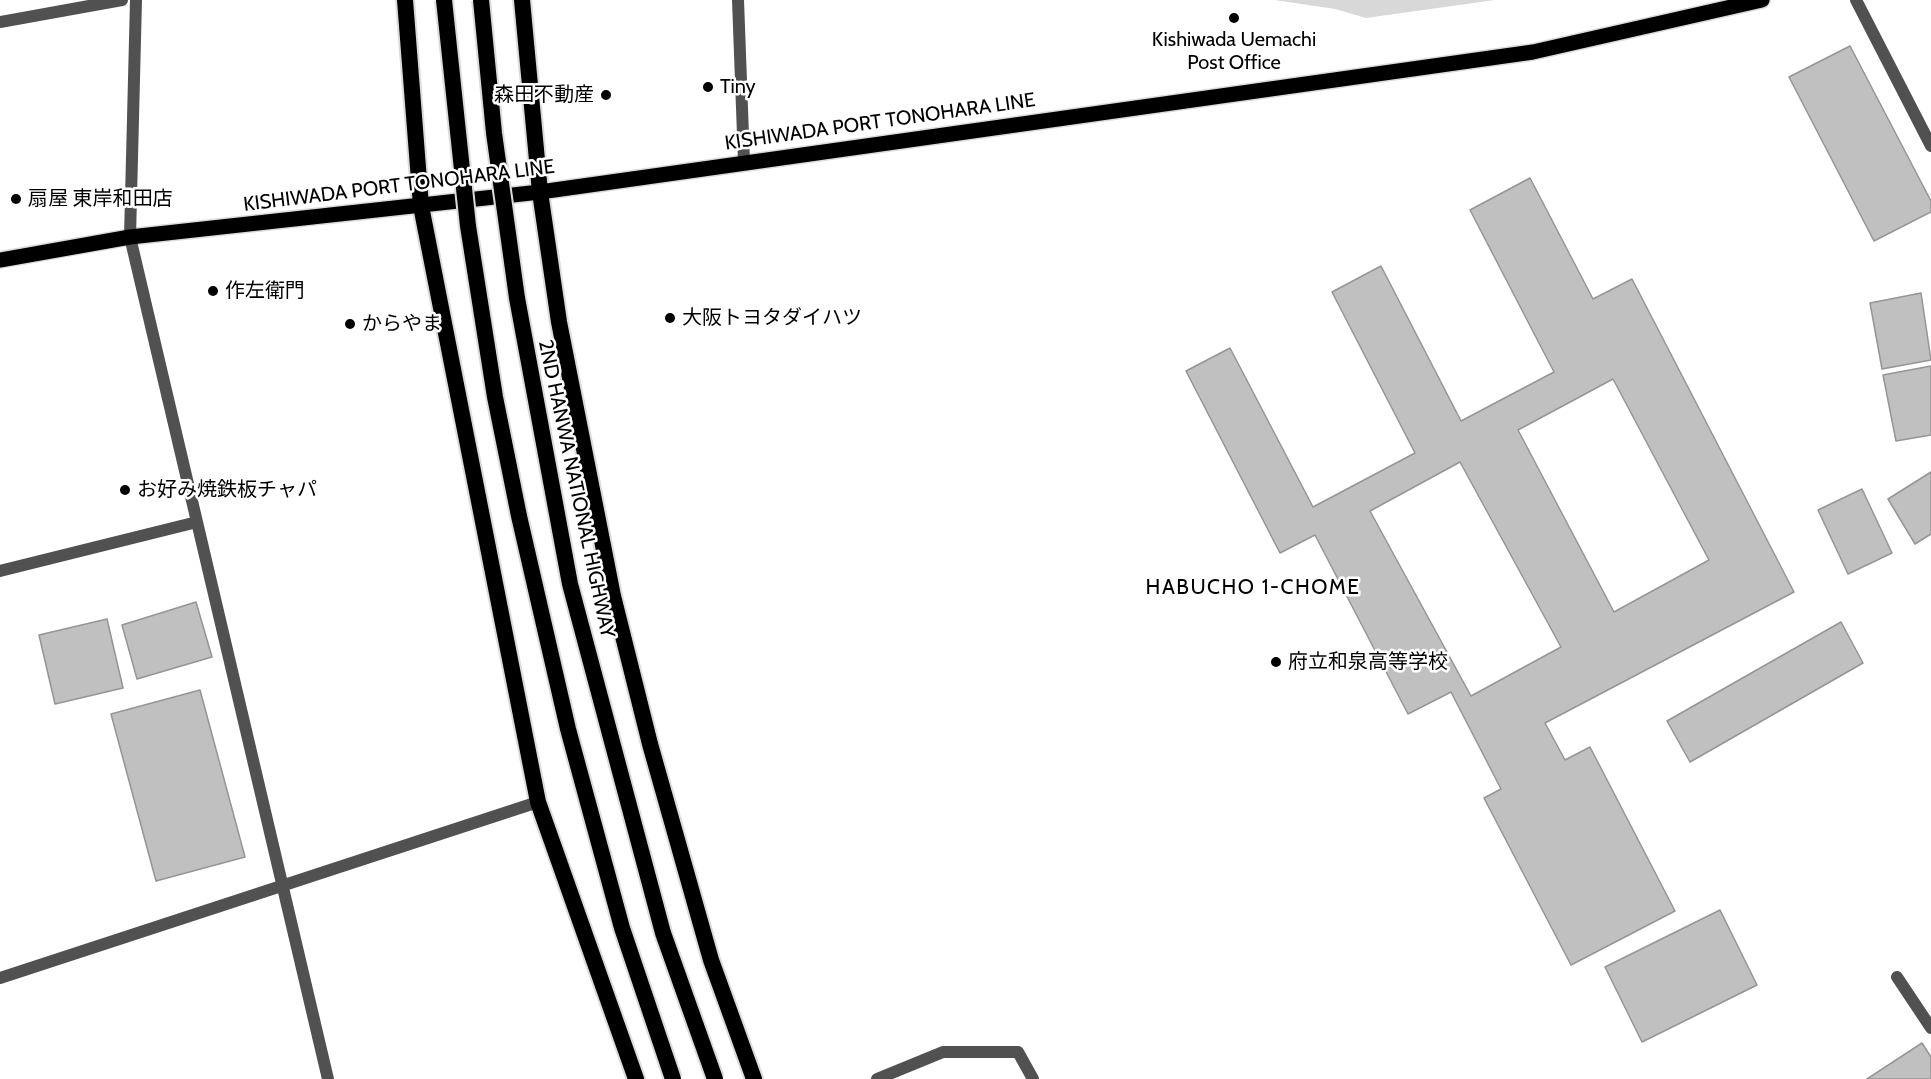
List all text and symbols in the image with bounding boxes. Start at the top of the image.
marker: Kishiwada Uemachi Post Office [1227,11,1241,25]
place label: Kishiwada Uemachi Post Office [1152,28,1316,75]
place label: Tiny [720,75,756,99]
marker: Tiny [701,80,715,94]
place label: 森田不動産 [494,83,594,107]
marker: 森田不動産 [599,88,613,102]
street label: KISHIWADA PORT TONOHARA LINE [723,88,1037,156]
street label: KISHIWADA PORT TONOHARA LINE [242,155,556,217]
place label: 扇屋 東岸和田店 [28,187,172,211]
marker: 扇屋 東岸和田店 [9,192,23,206]
place label: 作左衛門 [225,279,305,303]
marker: 作左衛門 [206,284,220,298]
place label: 大阪トヨタダイハツ [682,306,862,330]
marker: 大阪トヨタダイハツ [663,311,677,325]
place label: からやま [362,312,442,336]
marker: からやま [343,317,357,331]
street label: 2ND HANWA NATIONAL HIGHWAY [533,338,619,640]
place label: お好み焼鉄板チャパ [137,478,317,502]
marker: お好み焼鉄板チャパ [118,483,132,497]
district label: HABUCHO 1-CHOME [1146,575,1360,601]
place label: 府立和泉高等学校 [1288,650,1448,674]
marker: 府立和泉高等学校 [1269,655,1283,669]

